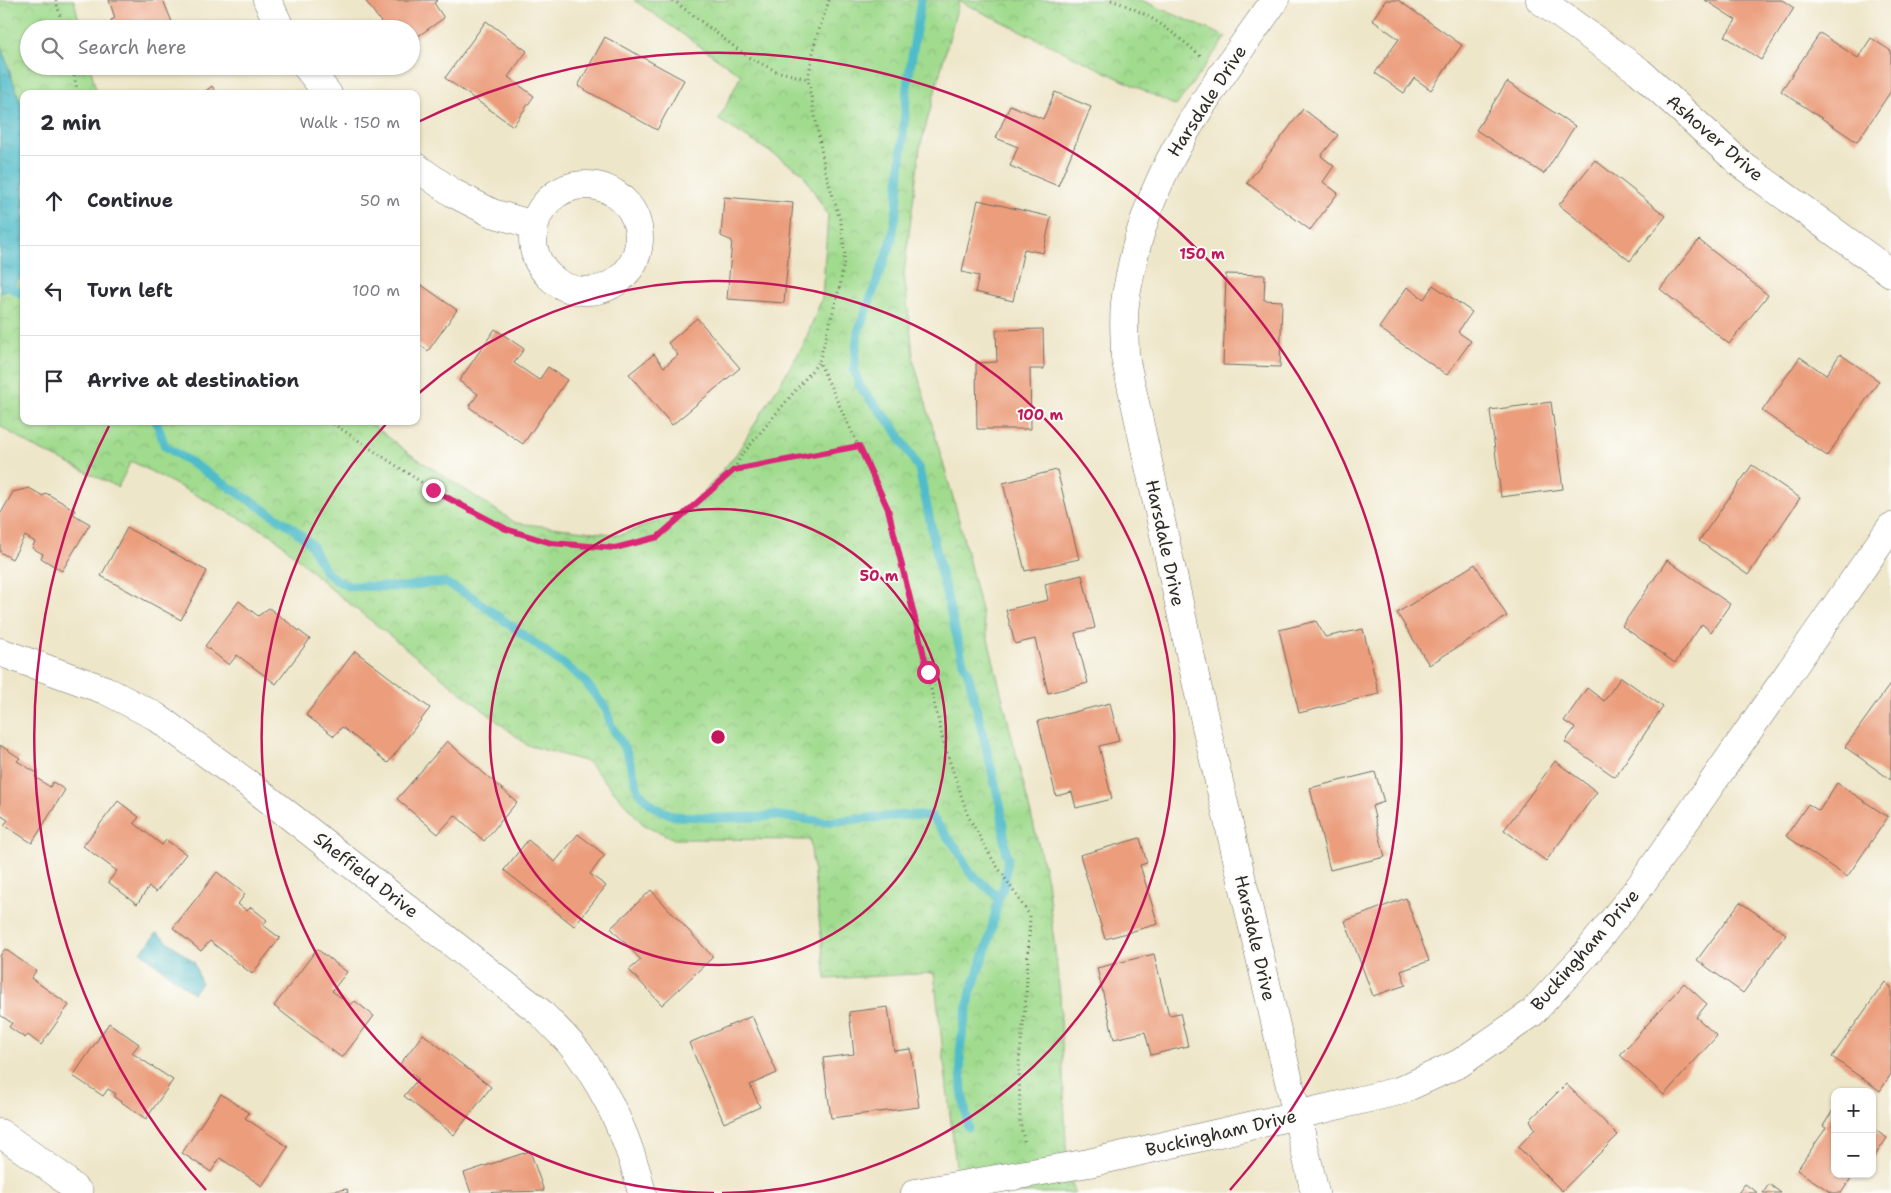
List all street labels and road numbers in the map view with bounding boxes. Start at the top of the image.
street label: Harsdale Drive [1162,41,1252,161]
street label: Ashover Drive [1661,89,1769,187]
street label: Harsdale Drive [1140,478,1190,608]
street label: Sheffield Drive [309,827,423,923]
street label: Harsdale Drive [1229,873,1281,1003]
street label: Buckingham Drive [1525,884,1645,1016]
street label: Buckingham Drive [1143,1104,1299,1162]

